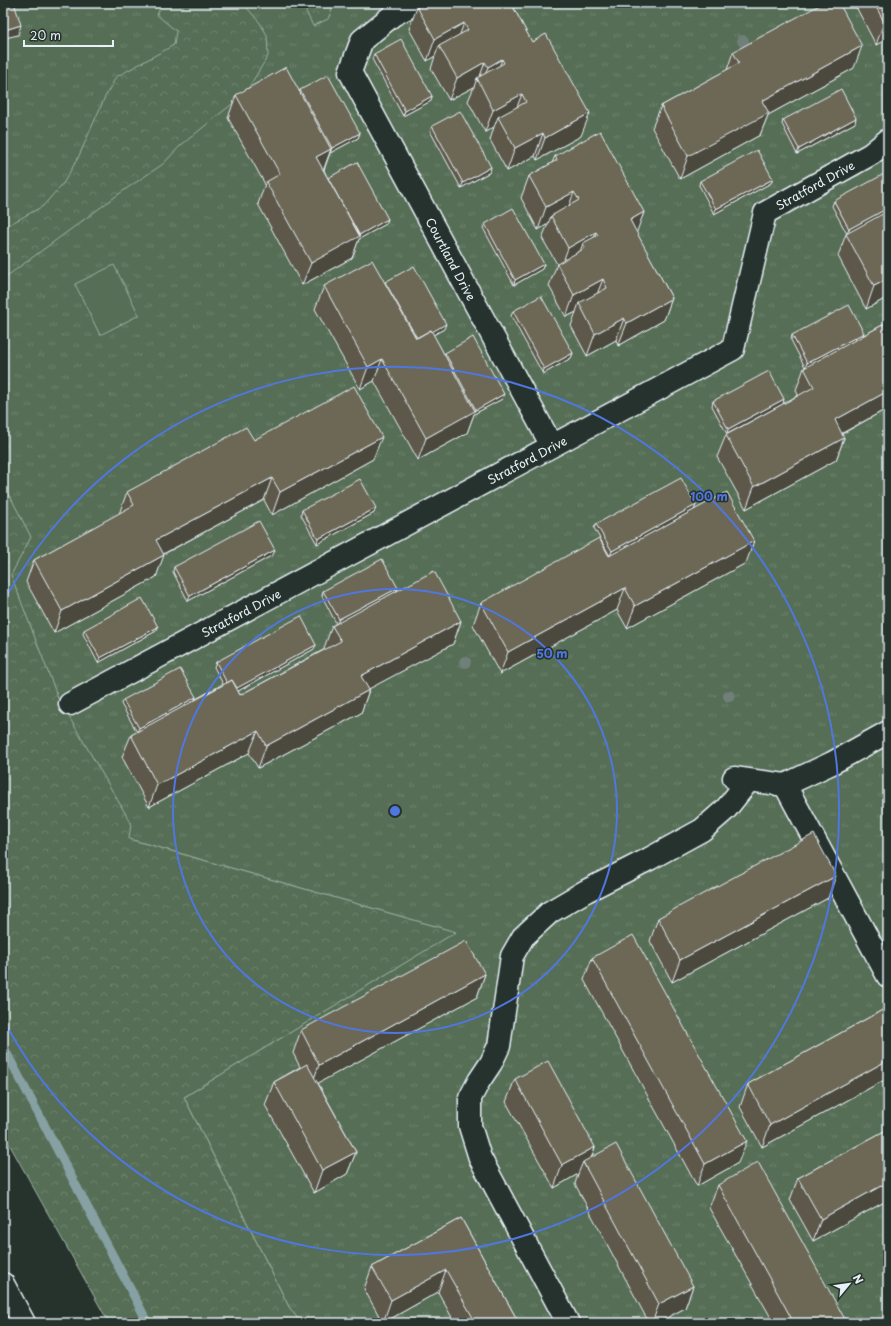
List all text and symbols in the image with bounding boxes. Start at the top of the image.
scale bar [24,22,113,48]
text: 20 m [30,26,61,44]
street label: Stratford Drive [772,156,858,214]
street label: Courtland Drive [422,214,480,304]
street label: Stratford Drive [484,431,570,489]
text: 100 m [690,487,728,505]
street label: Stratford Drive [198,584,284,642]
text: 50 m [536,644,568,662]
centre of rings [388,804,402,818]
north arrow [829,1264,869,1304]
text: N [849,1271,868,1287]

